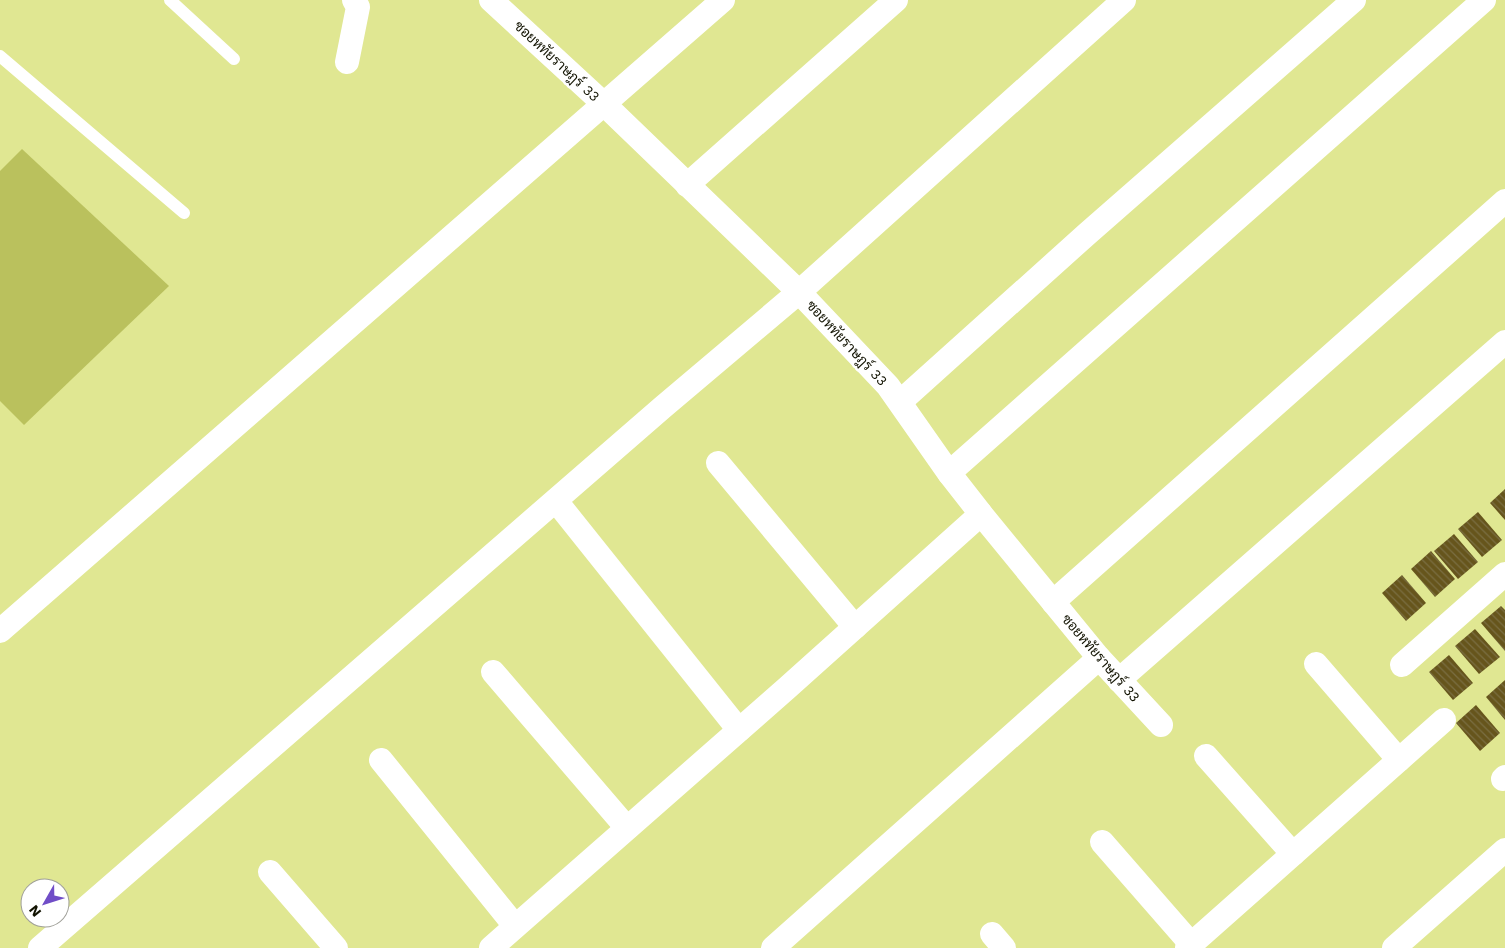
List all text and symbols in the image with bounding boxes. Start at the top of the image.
street label: ซอยหทัยราษฎร์ 33 [510,17,604,105]
street label: ซอยหทัยราษฎร์ 33 [803,296,891,390]
street label: ซอยหทัยราษฎร์ 33 [1058,610,1144,706]
north arrow [20,878,70,928]
text: N [25,902,44,920]

